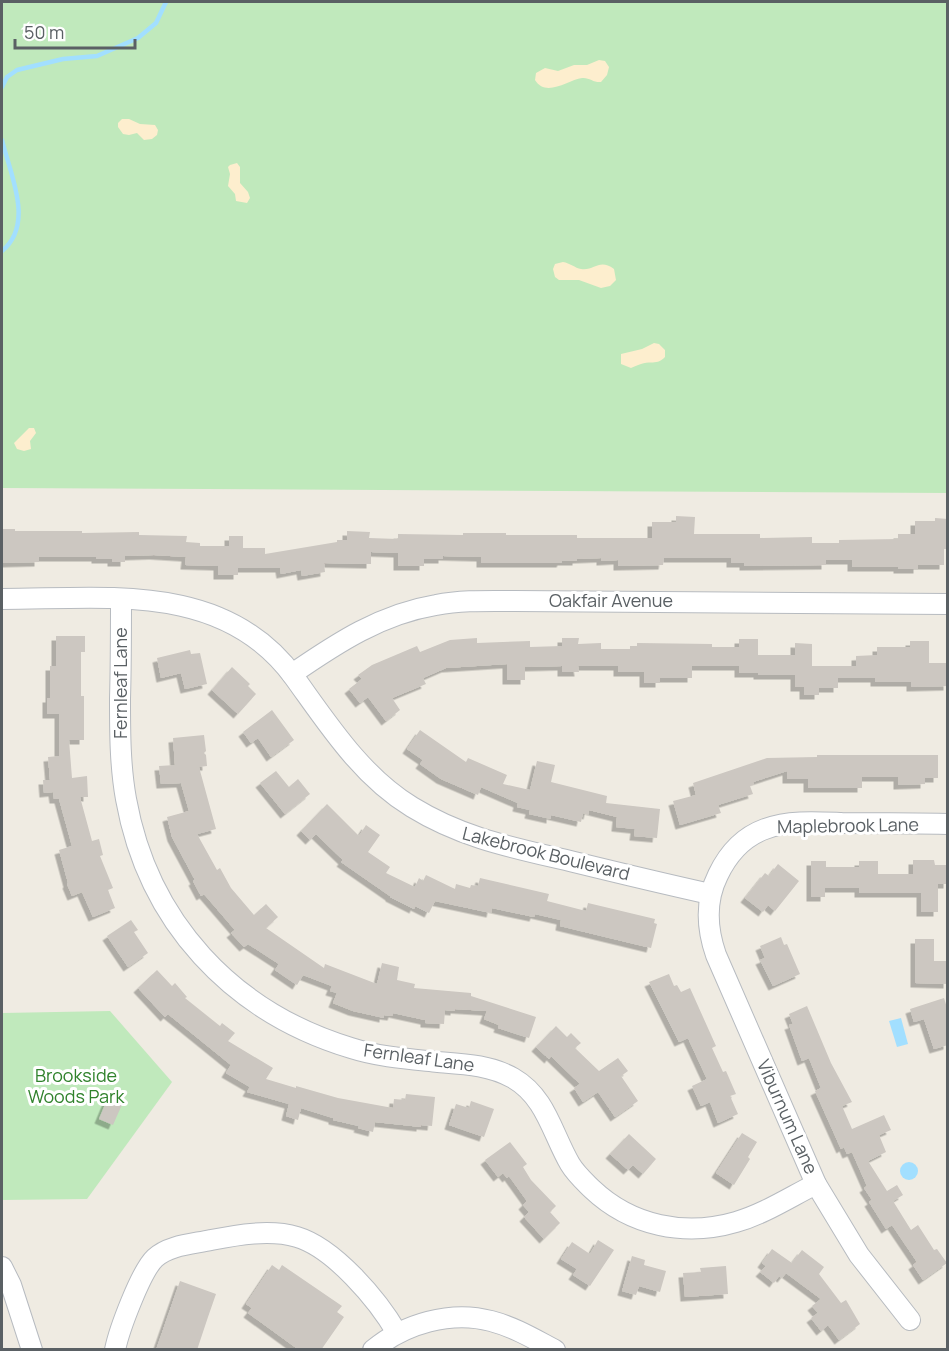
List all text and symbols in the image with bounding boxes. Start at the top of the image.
scale bar [15,12,135,50]
text: 50 m [24,20,64,44]
street label: Oakfair Avenue [549,588,673,612]
street label: Fernleaf Lane [108,627,132,739]
street label: Maplebrook Lane [777,812,919,838]
street label: Lakebrook Boulevard [460,821,632,885]
street label: Fernleaf Lane [362,1037,476,1077]
street label: Viburnum Lane [752,1055,824,1178]
park label: Brookside Woods Park [28,1063,125,1108]

